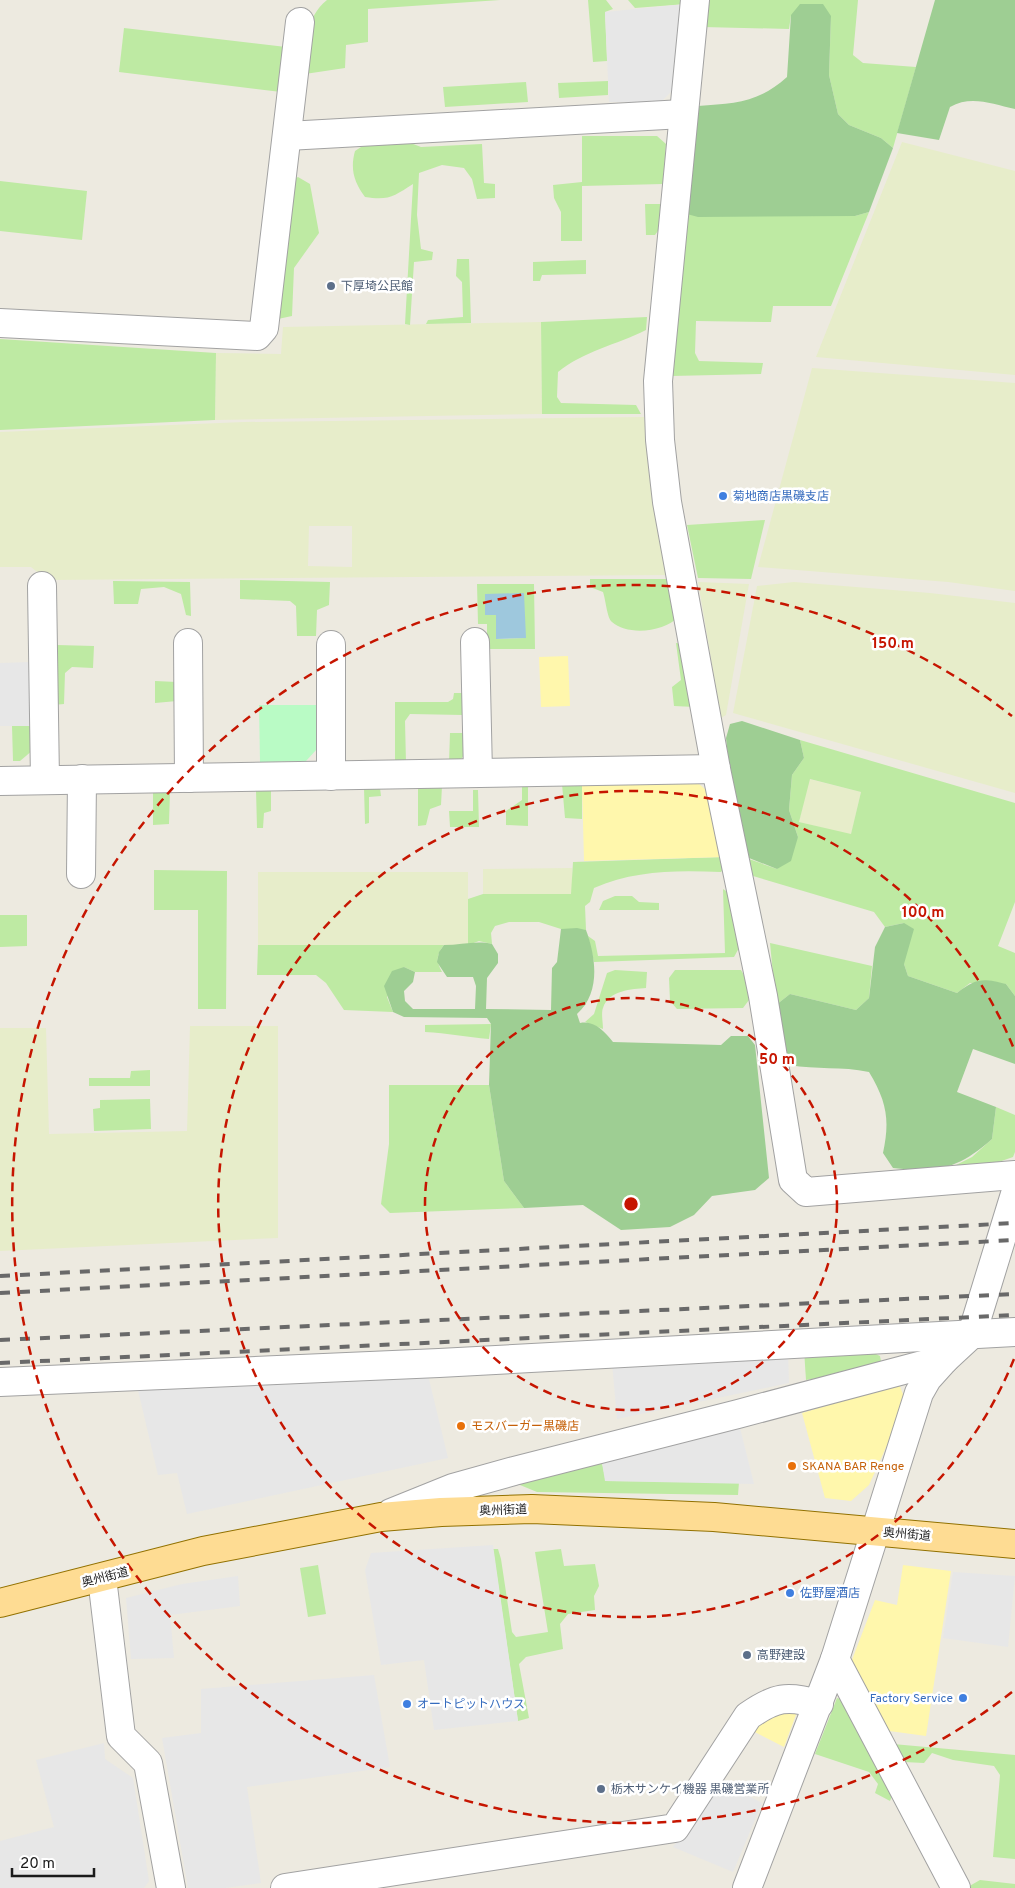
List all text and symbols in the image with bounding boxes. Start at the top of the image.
place label: 下厚埼公民館 [341,279,413,295]
marker: 下厚埼公民館 [325,280,337,292]
place label: 菊地商店黒磯支店 [733,489,829,505]
marker: 菊地商店黒磯支店 [717,490,729,502]
text: 150 m [872,635,914,654]
text: 100 m [902,904,944,923]
text: 50 m [759,1051,795,1070]
centre of rings [622,1195,640,1213]
place label: モスバーガー黒磯店 [471,1419,579,1435]
marker: モスバーガー黒磯店 [455,1420,467,1432]
place label: SKANA BAR Renge [802,1459,904,1475]
marker: SKANA BAR Renge [786,1460,798,1472]
street label: 奥州街道 [479,1502,527,1520]
street label: 奥州街道 [882,1525,932,1545]
street label: 奥州街道 [80,1564,130,1592]
place label: 佐野屋酒店 [800,1586,860,1602]
marker: 佐野屋酒店 [784,1587,796,1599]
place label: 高野建設 [757,1648,805,1664]
marker: 高野建設 [741,1649,753,1661]
place label: Factory Service [870,1691,953,1707]
marker: Factory Service [957,1692,969,1704]
place label: オートピットハウス [417,1697,525,1713]
marker: オートピットハウス [401,1698,413,1710]
place label: 栃木サンケイ機器 黒磯営業所 [611,1782,770,1798]
marker: 栃木サンケイ機器 黒磯営業所 [595,1783,607,1795]
scale bar [12,1846,95,1878]
text: 20 m [20,1855,55,1874]

